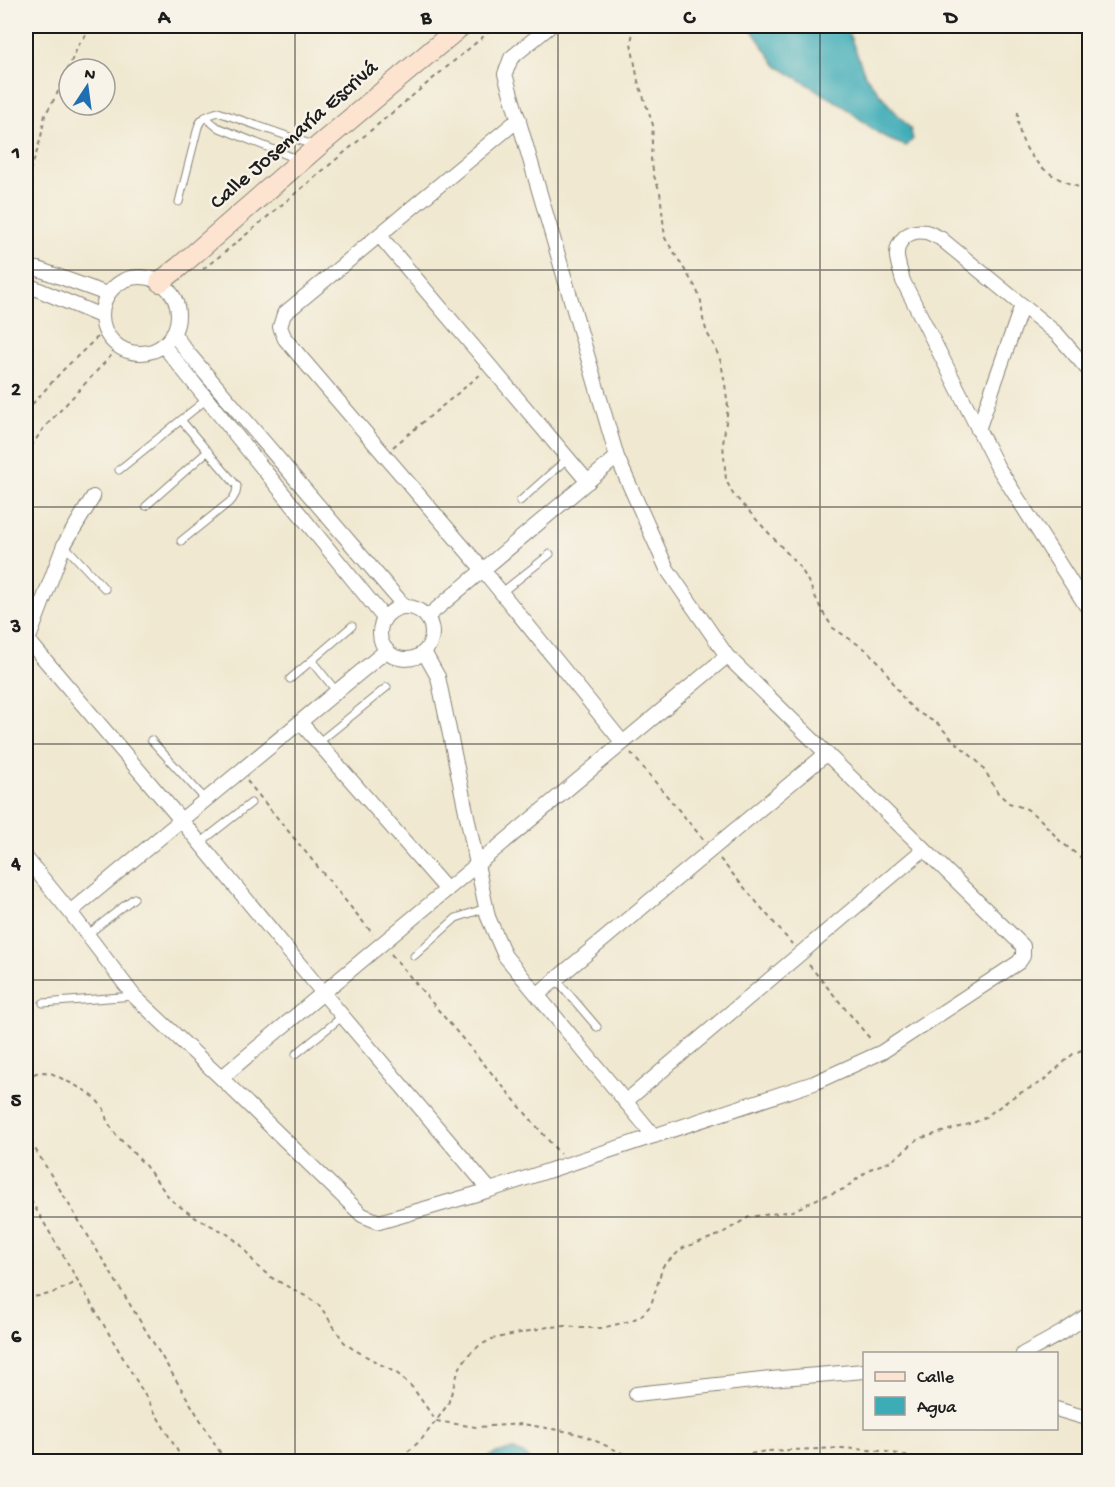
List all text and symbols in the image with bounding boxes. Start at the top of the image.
text: A [157,8,172,31]
text: B [420,8,432,31]
text: C [683,8,697,31]
text: D [942,8,958,31]
street label: Calle Josemaría Escrivá [206,55,385,216]
north arrow [57,57,117,117]
text: N [82,65,97,86]
text: 1 [11,143,20,166]
text: 2 [11,380,21,403]
text: 3 [10,617,21,640]
text: 4 [10,854,21,877]
text: 5 [11,1091,22,1114]
text: 6 [11,1327,22,1350]
legend [863,1352,1058,1430]
text: Calle [917,1368,955,1389]
text: Agua [917,1398,957,1419]

